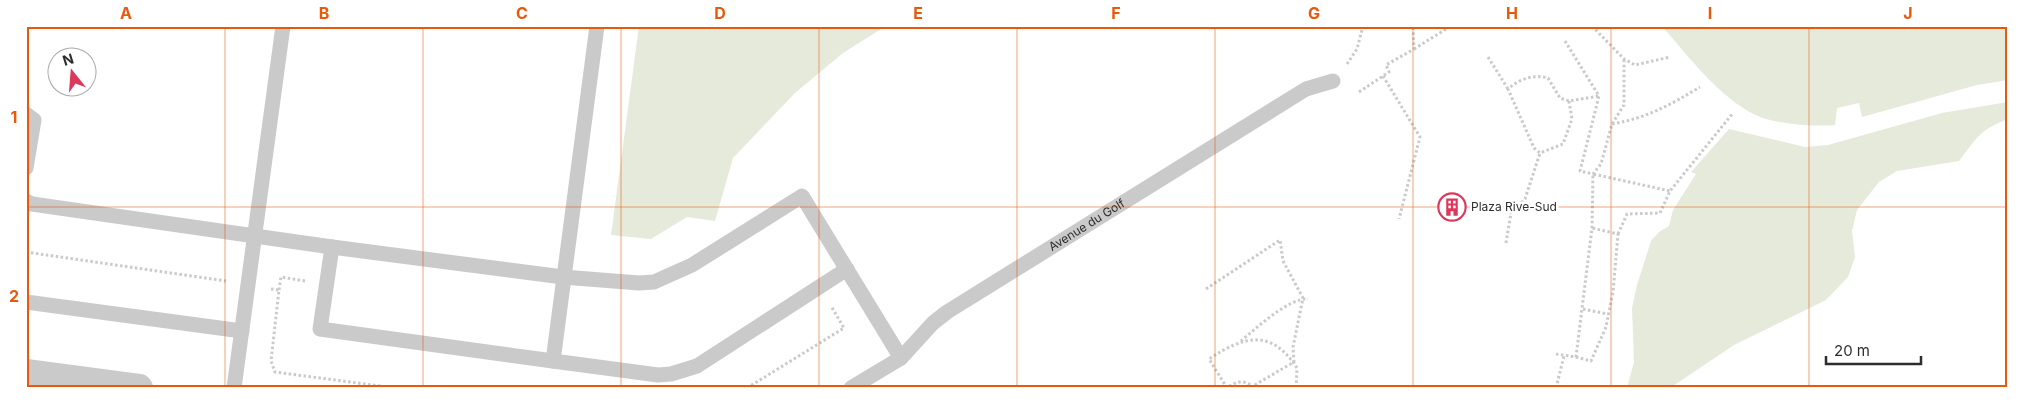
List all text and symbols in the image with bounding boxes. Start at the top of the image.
text: A [120,3,132,23]
text: B [319,3,329,23]
text: C [516,3,528,23]
text: D [714,3,726,23]
text: E [913,3,923,23]
text: F [1111,3,1121,23]
text: G [1308,3,1320,23]
text: H [1506,3,1518,23]
text: I [1708,3,1712,23]
text: J [1903,3,1913,23]
north arrow [48,48,98,98]
text: N [60,49,76,69]
text: 1 [11,107,17,127]
building icon: Plaza Rive-Sud [1437,192,1467,222]
street label: Avenue du Golf [1046,195,1128,254]
place label: Plaza Rive-Sud [1471,199,1557,214]
text: 2 [9,286,19,306]
scale bar [1826,334,1922,366]
text: 20 m [1834,341,1870,360]

